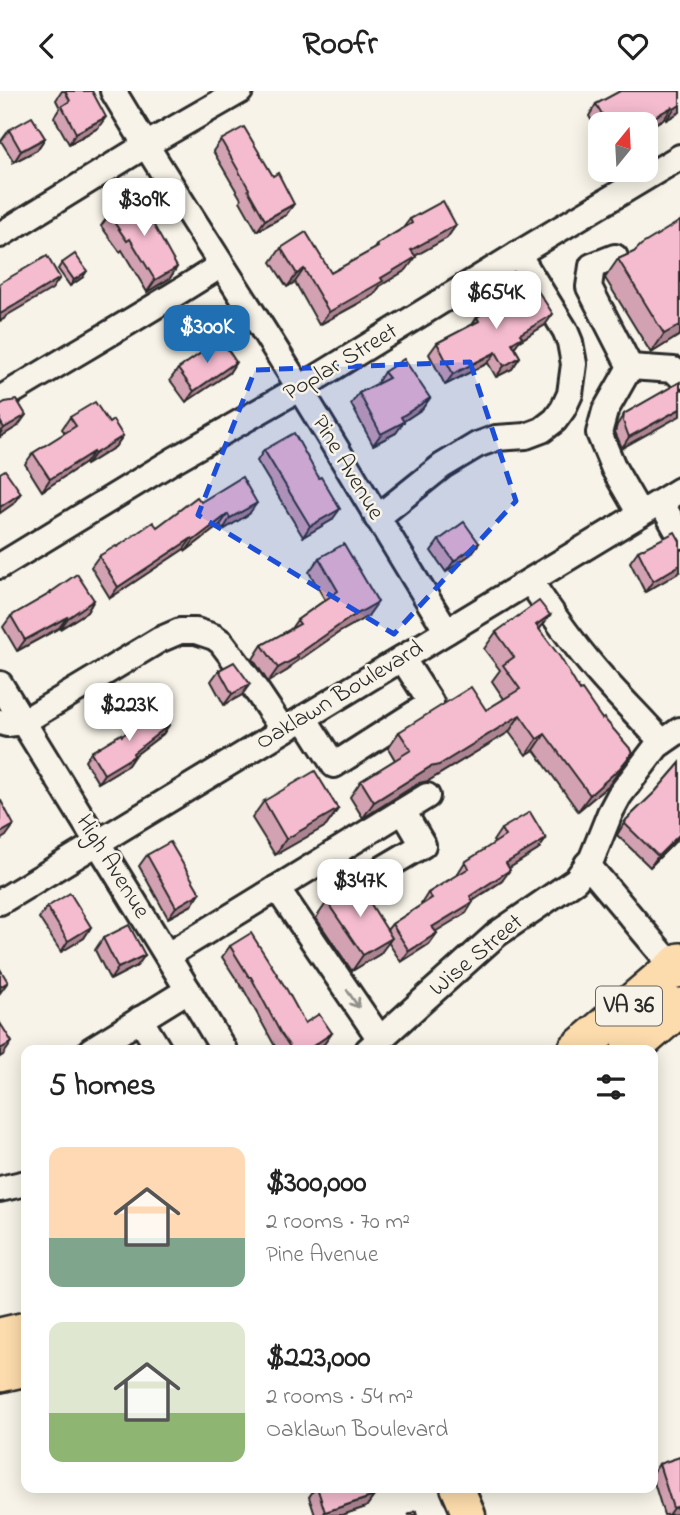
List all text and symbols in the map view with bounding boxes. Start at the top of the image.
text: Roofr [303,22,377,69]
icon: back [28,27,66,65]
icon: heart [614,27,652,65]
north arrow [588,112,658,182]
map controls [588,112,658,182]
pin: $309K [95,179,193,238]
text: $309K [118,184,170,217]
pin: $654K [447,271,545,331]
text: $654K [467,277,525,310]
pin: $300K [158,306,256,365]
text: $300K [180,311,234,344]
street label: Poplar Street [277,315,405,411]
street label: Pine Avenue [302,409,392,527]
street label: Oaklawn Boulevard [250,632,431,760]
pin: $223K [80,683,178,743]
text: $223K [100,689,158,722]
street label: High Avenue [66,808,158,926]
pin: $347K [311,859,409,919]
text: $347K [333,865,387,898]
street label: Wise Street [422,906,532,1006]
road number: VA 36 [596,987,662,1025]
one-way arrow [346,988,360,1008]
text: 5 homes [49,1065,156,1109]
icon: filters [592,1068,630,1106]
text: $300,000 [266,1162,367,1206]
icon: home [105,1175,189,1259]
text: 2 rooms · 70 m² [266,1206,410,1239]
text: Pine Avenue [266,1239,378,1272]
text: $223,000 [266,1337,370,1381]
icon: home [105,1350,189,1434]
text: 2 rooms · 54 m² [266,1381,413,1414]
text: Oaklawn Boulevard [266,1414,448,1447]

